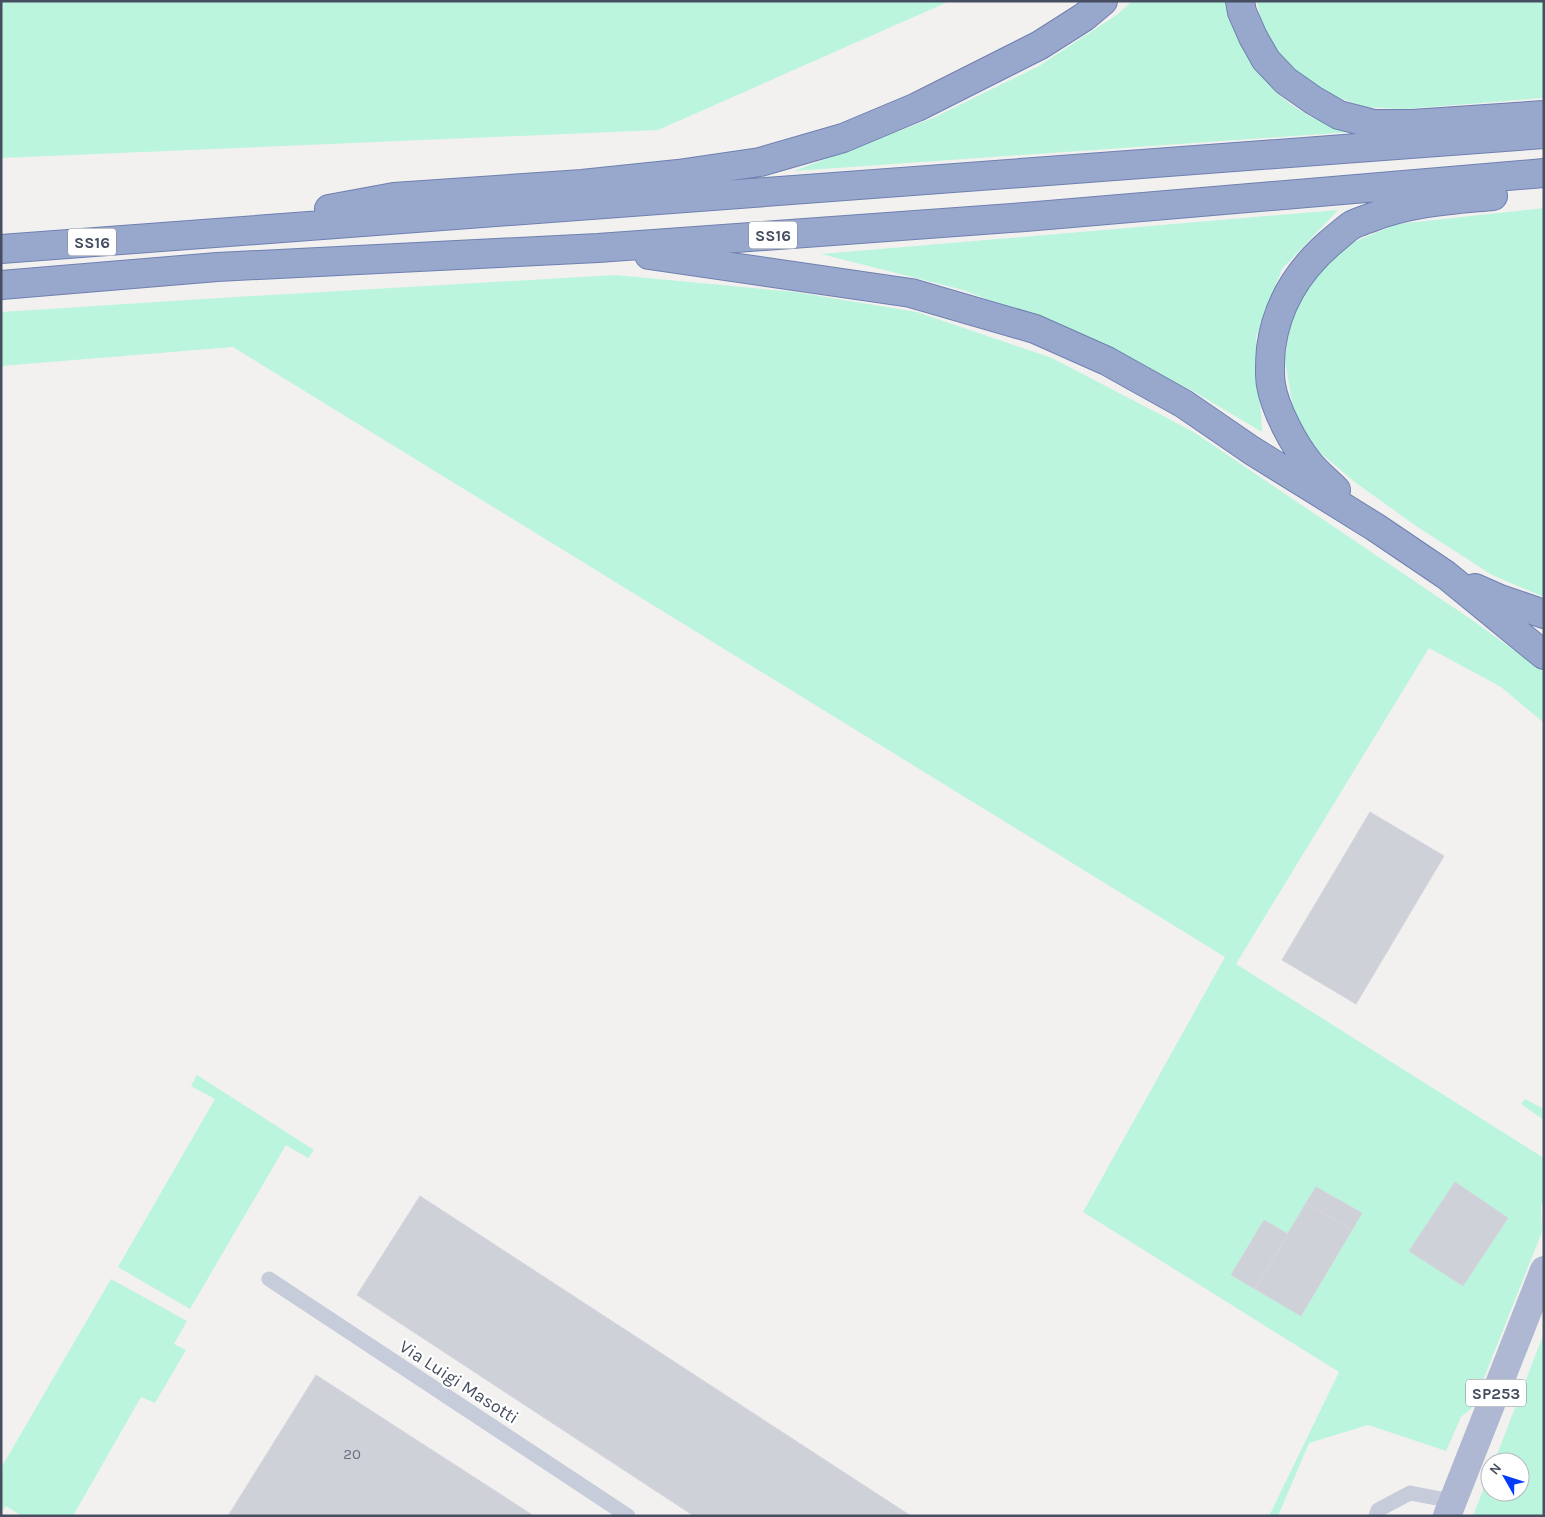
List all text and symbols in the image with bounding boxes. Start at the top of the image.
road number: SS16 [749,222,797,248]
road number: SS16 [68,228,116,256]
street label: Via Luigi Masotti [395,1335,523,1429]
road number: SP253 [1466,1380,1526,1406]
house number: 20 [343,1445,361,1463]
north arrow [1480,1452,1530,1502]
text: N [1486,1460,1505,1478]

